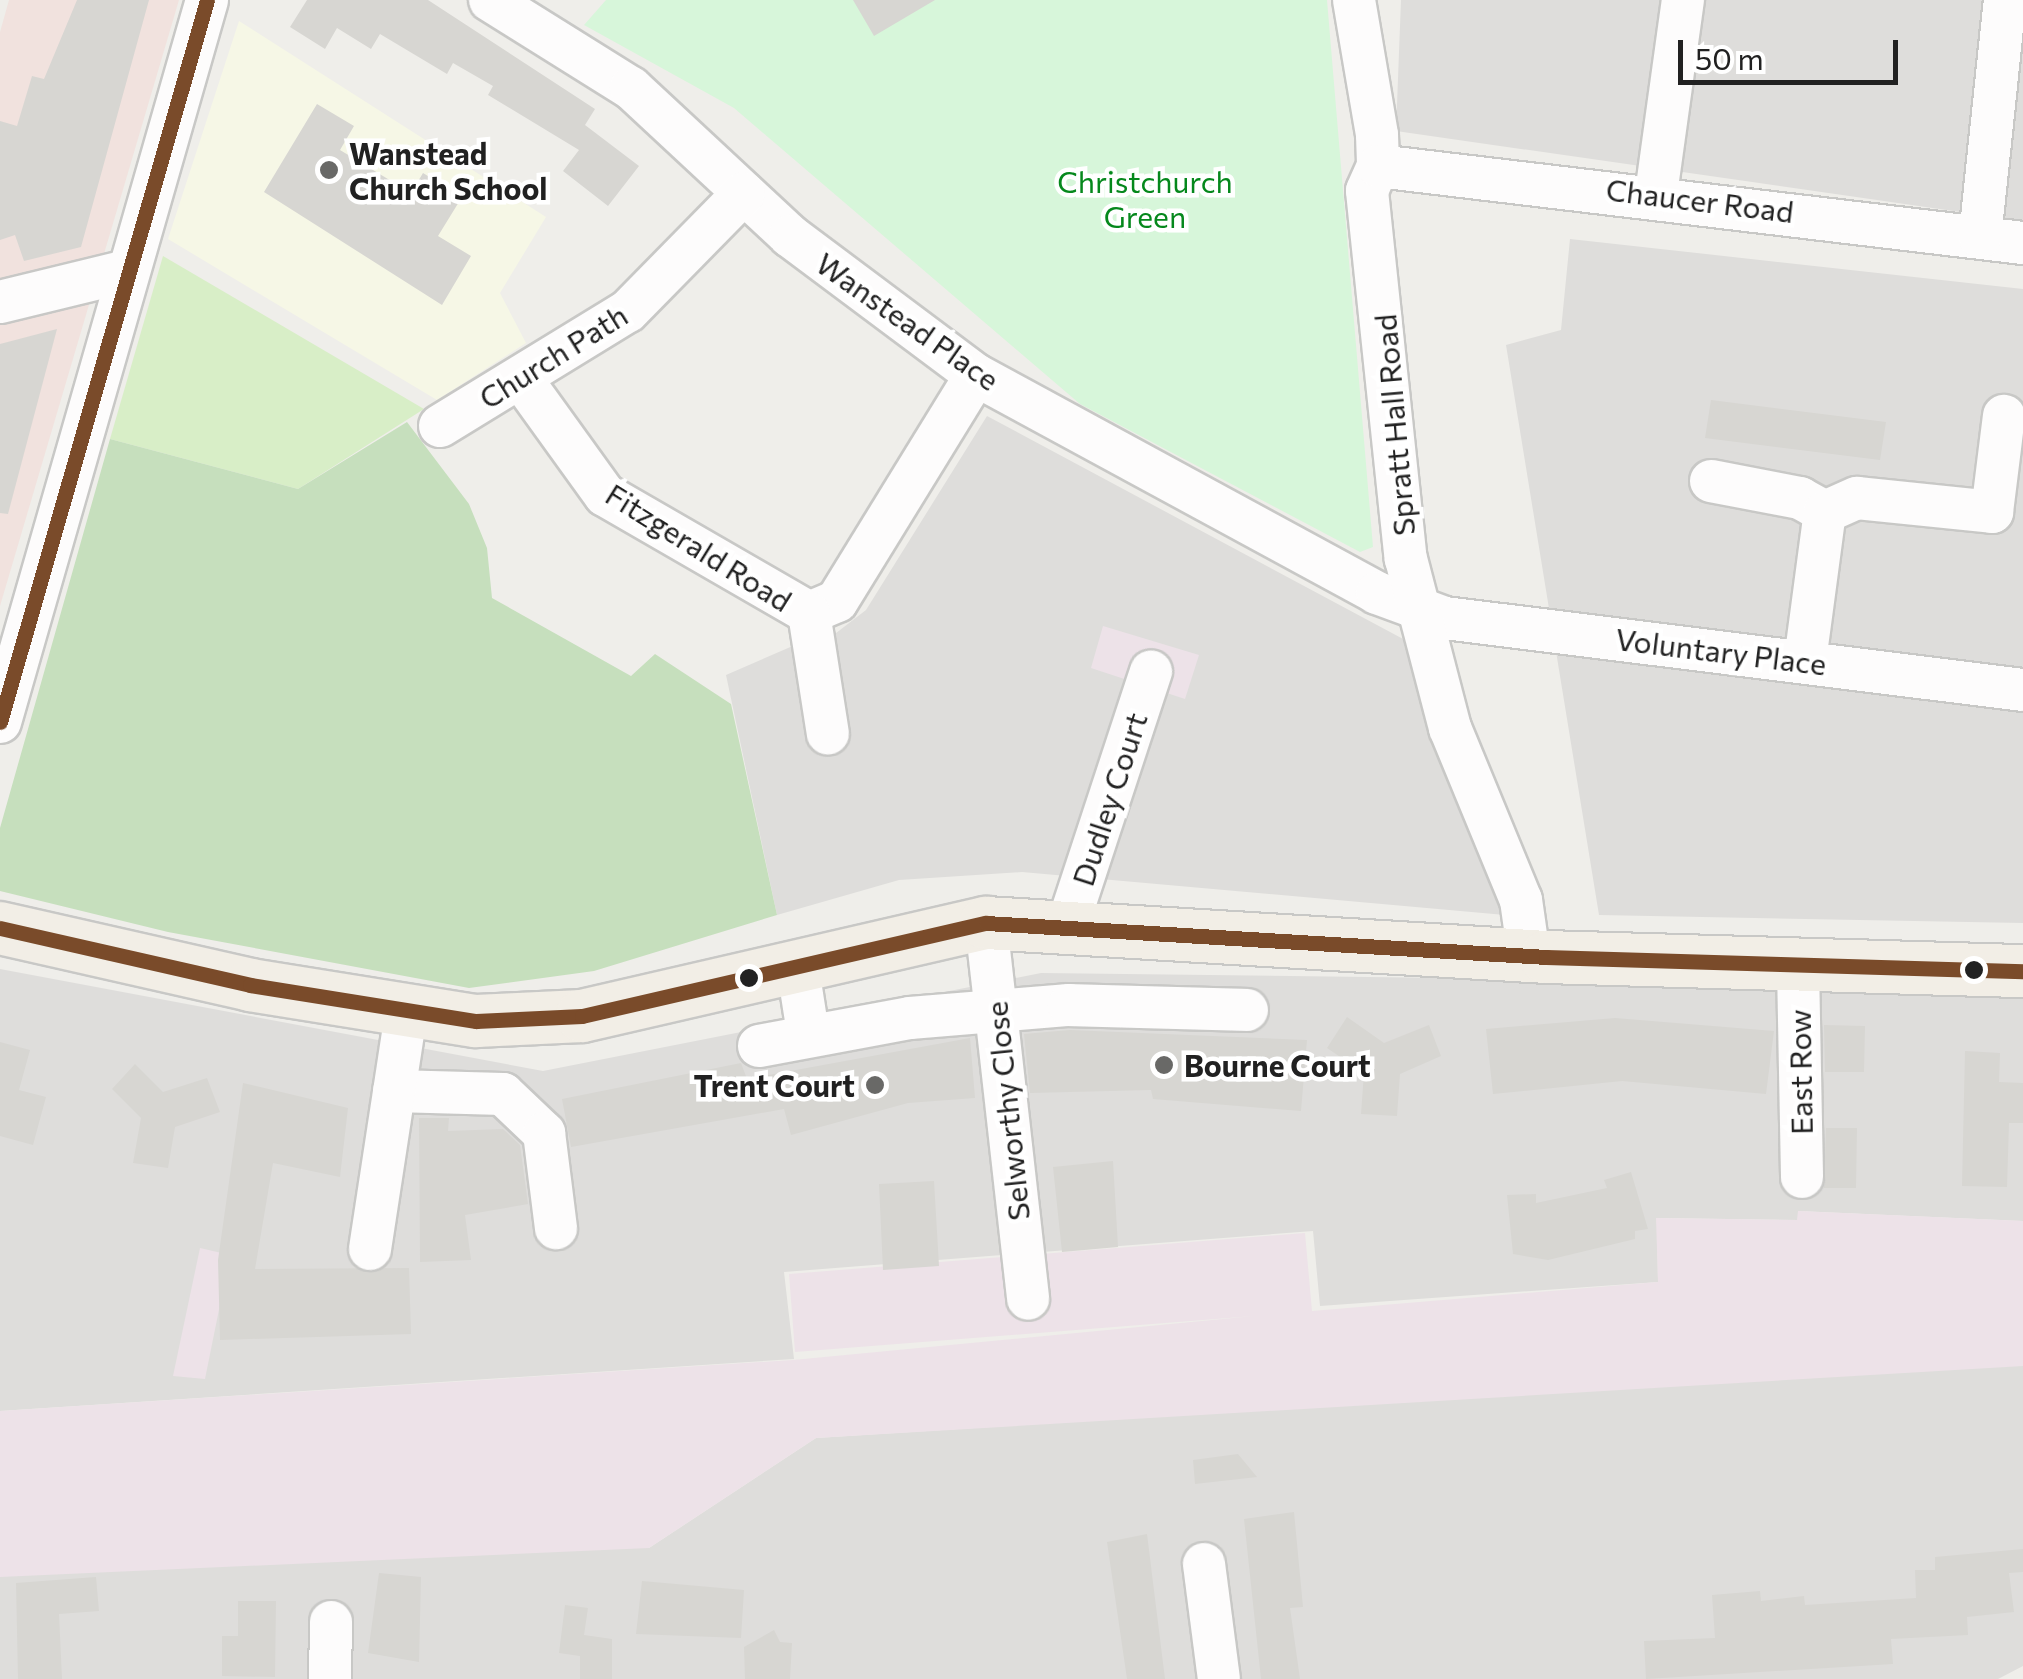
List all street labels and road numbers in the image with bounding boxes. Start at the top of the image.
street label: Chaucer Road [1604,171,1796,229]
street label: Wanstead Place [810,245,1006,397]
street label: Church Path [472,296,634,416]
street label: Spratt Hall Road [1366,313,1422,537]
street label: Fitzgerald Road [600,476,798,618]
street label: Voluntary Place [1614,620,1828,682]
street label: Dudley Court [1064,708,1154,890]
street label: Selworthy Close [978,1000,1036,1222]
street label: East Row [1781,1009,1819,1135]

